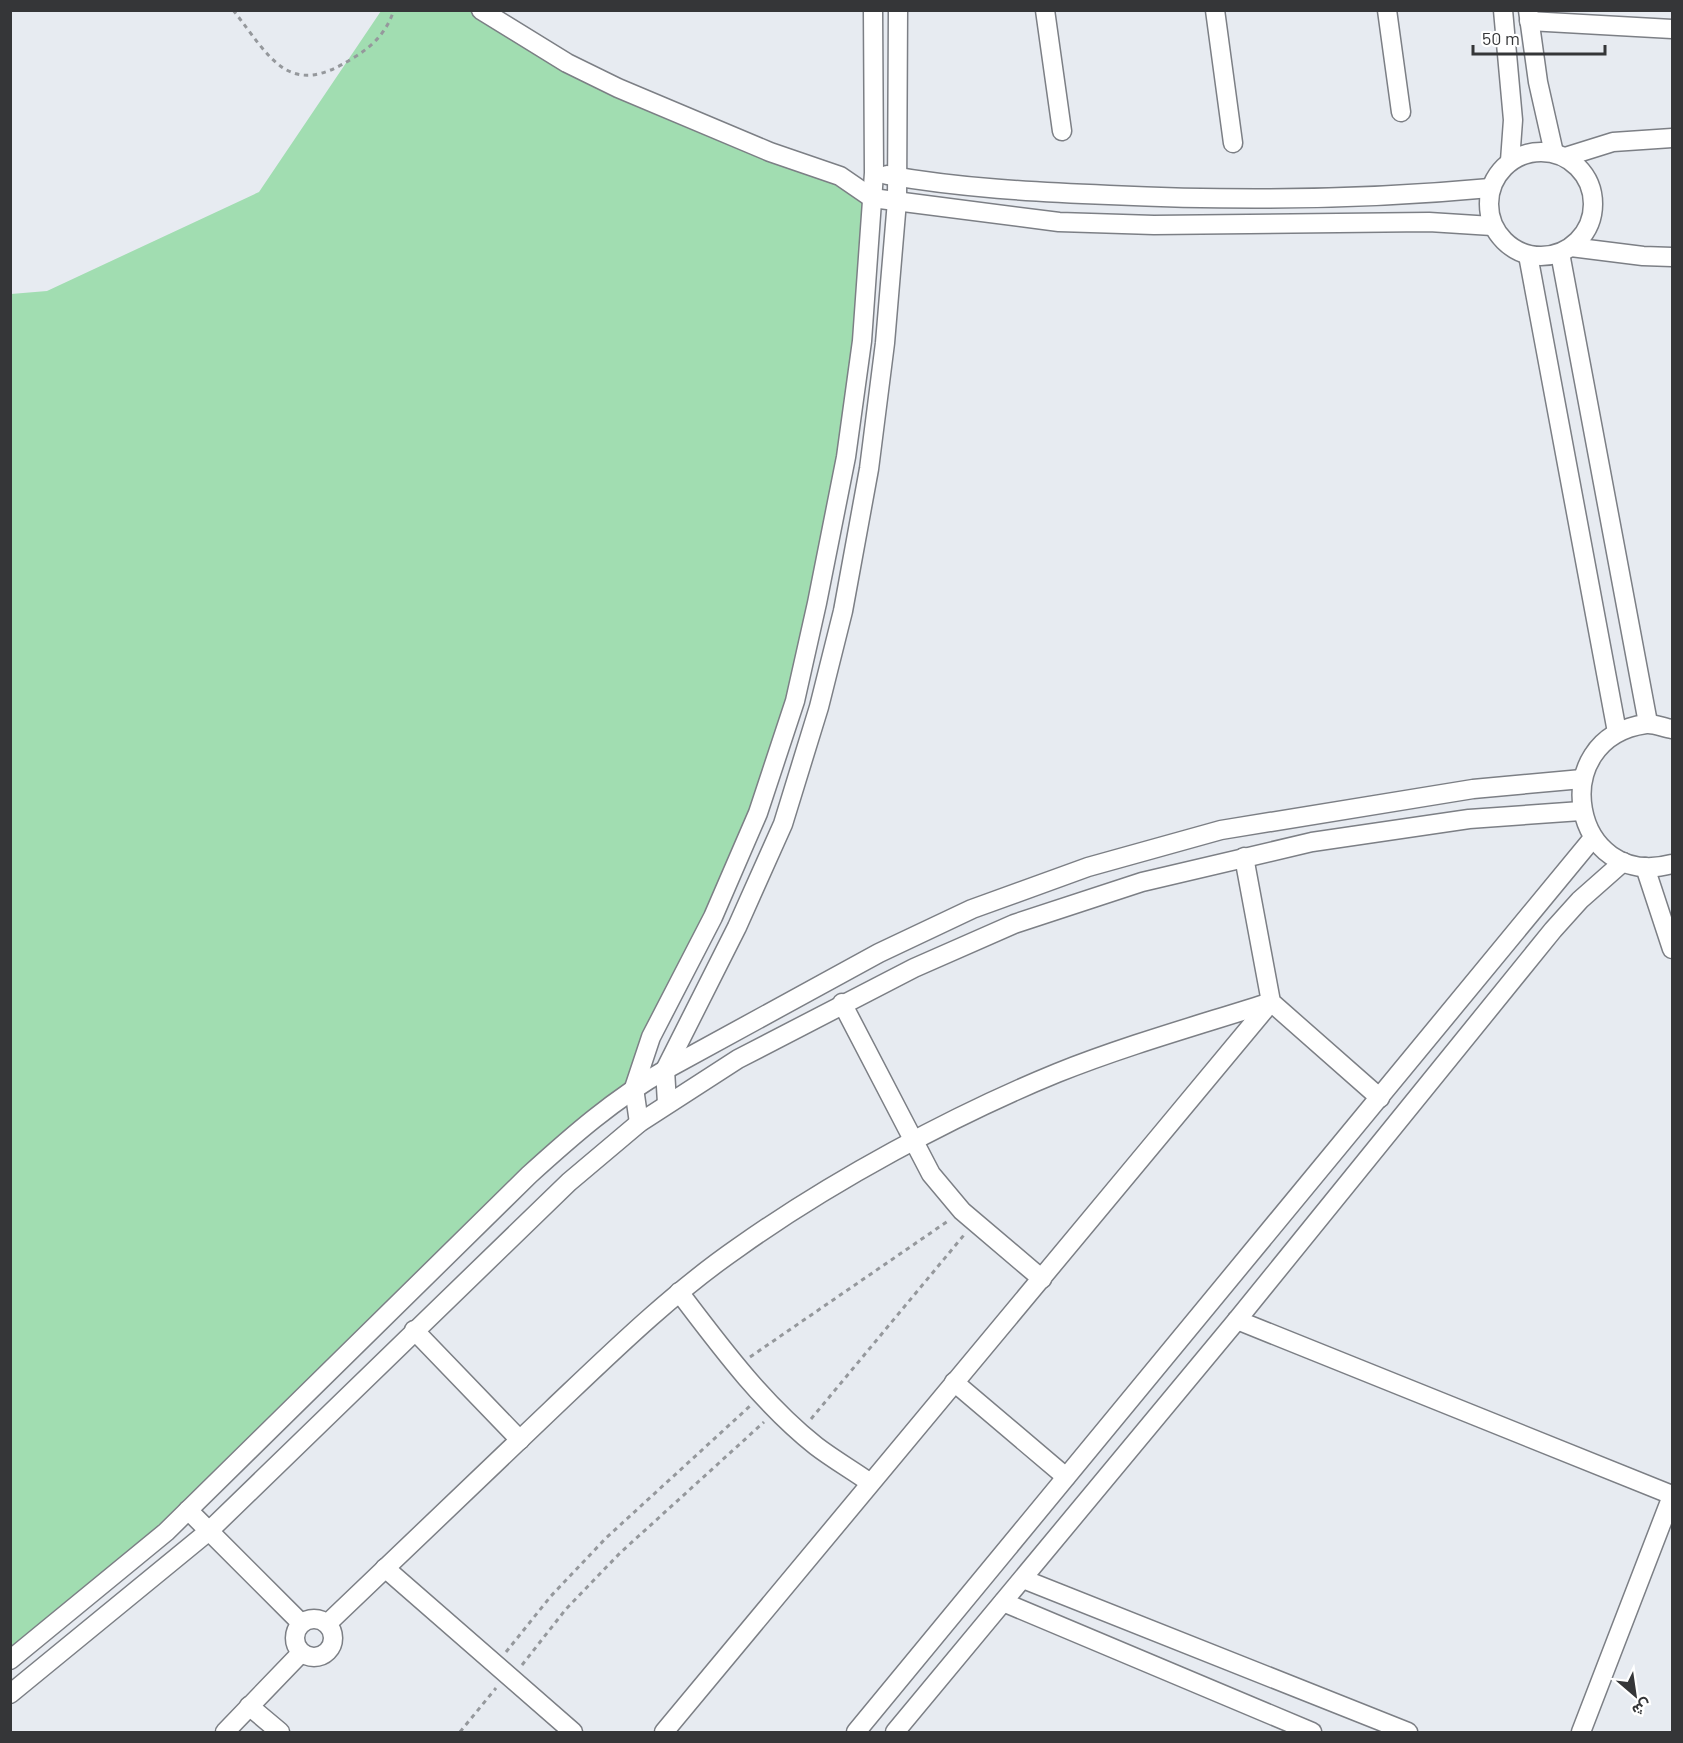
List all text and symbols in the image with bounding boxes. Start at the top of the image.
scale bar [1473,18,1605,56]
text: 50 m [1482,27,1520,49]
north arrow [1605,1665,1665,1725]
text: ش [1629,1695,1656,1722]

